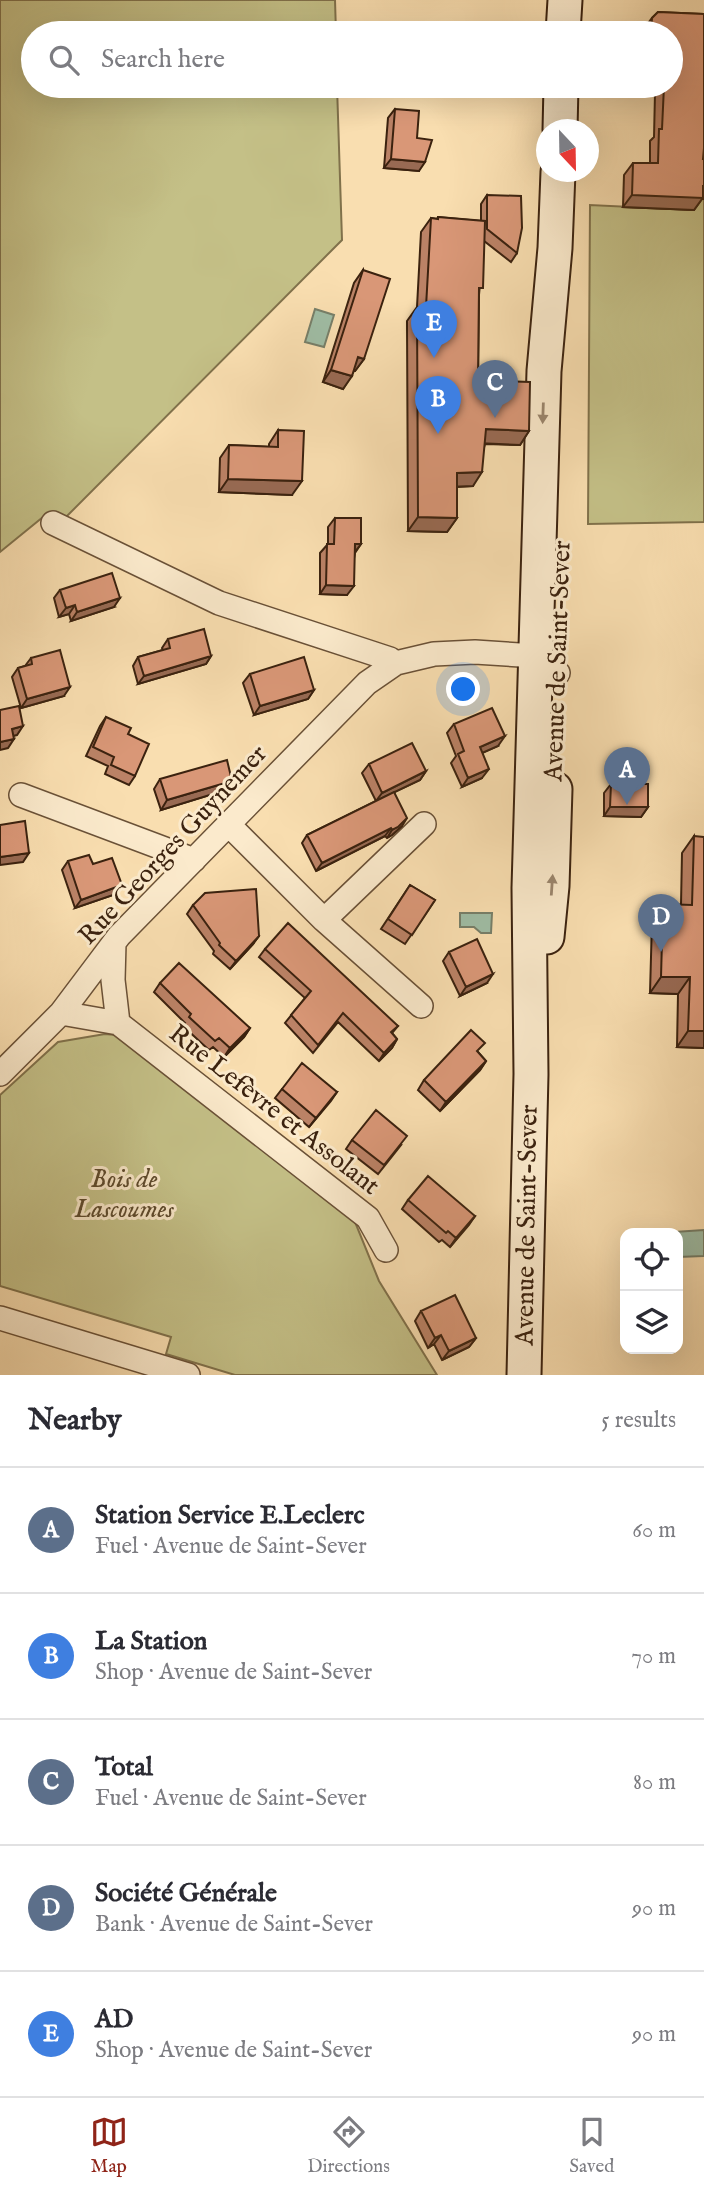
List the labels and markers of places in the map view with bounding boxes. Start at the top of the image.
pin: E [411,300,457,358]
pin: C [472,360,518,418]
pin: B [415,376,461,434]
pin: A [604,747,650,805]
pin: D [638,894,684,952]

